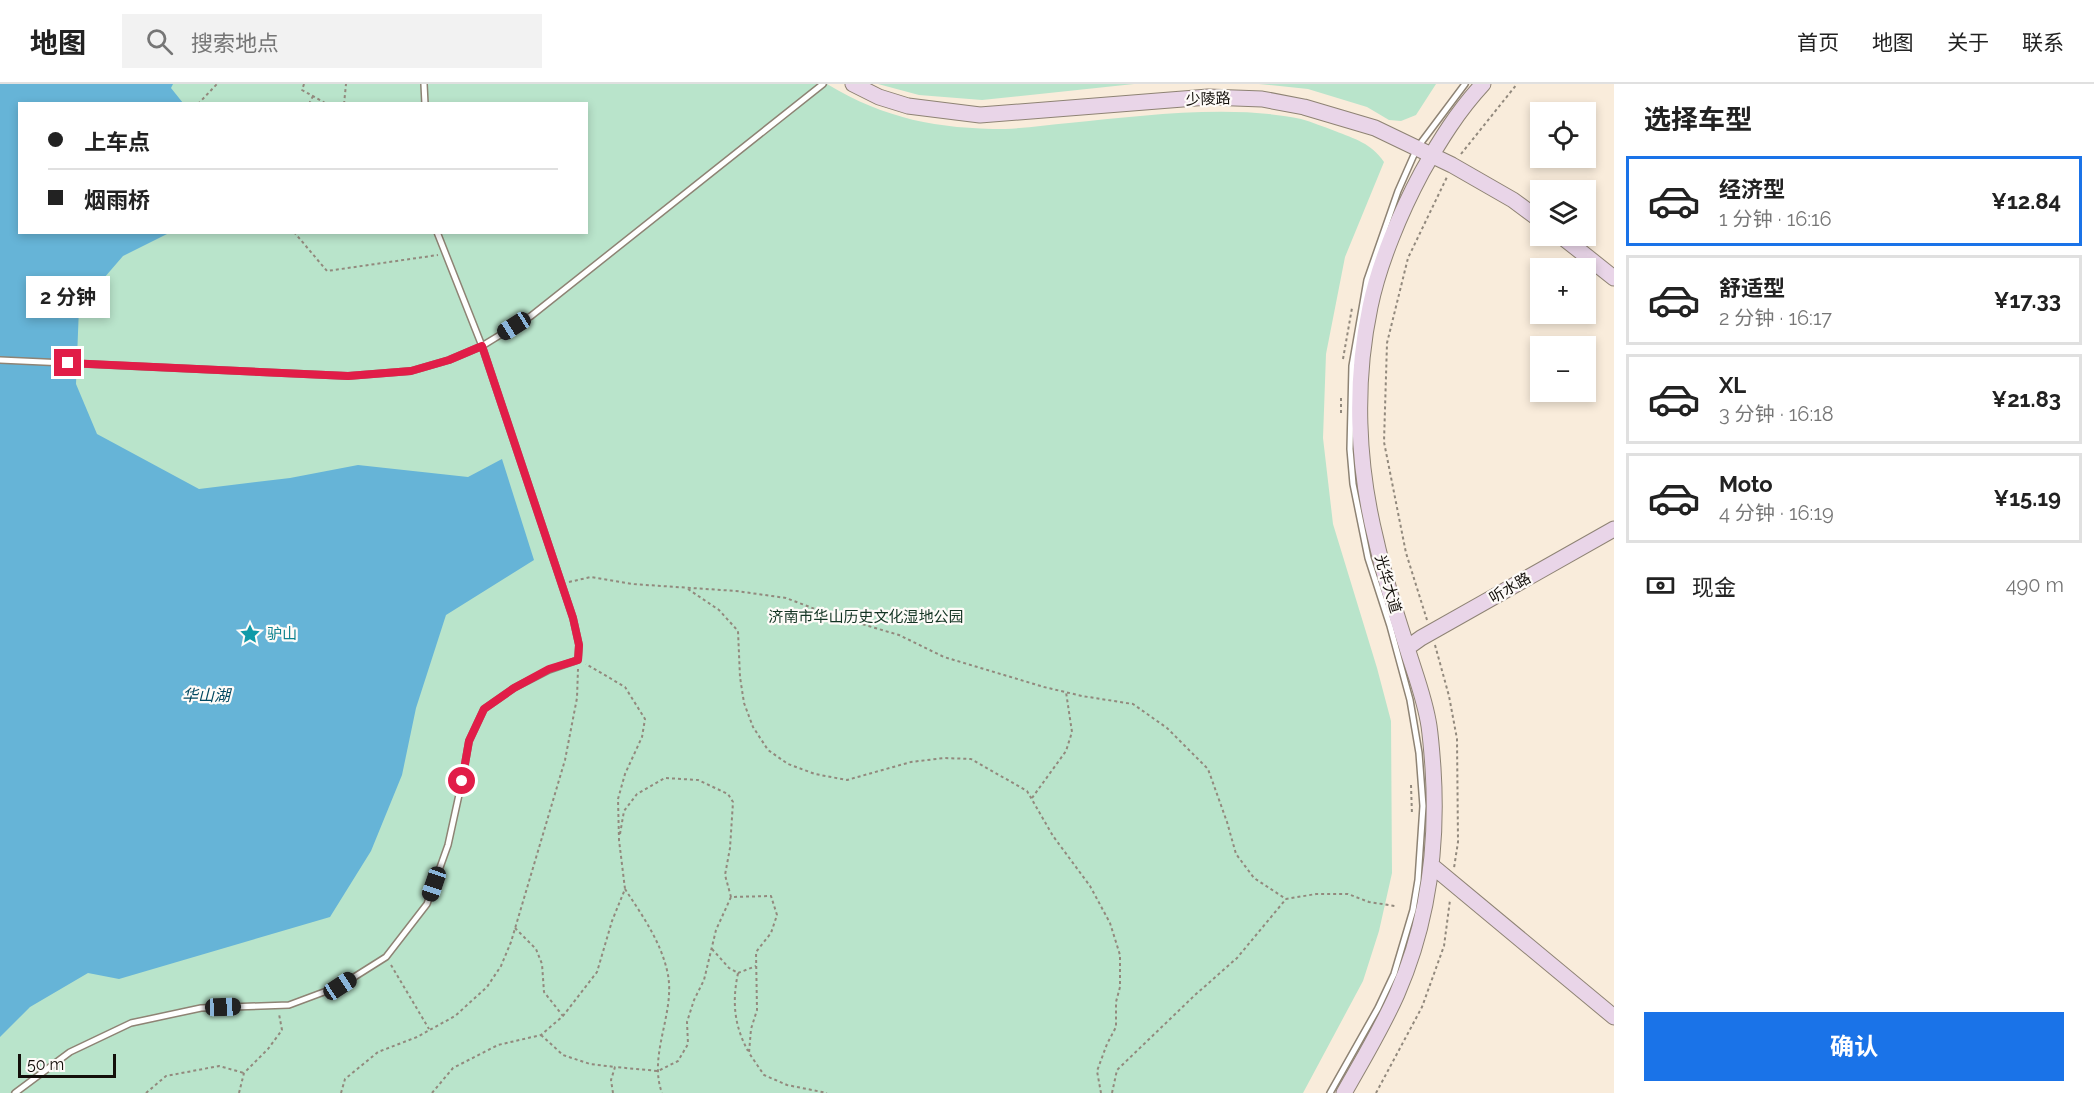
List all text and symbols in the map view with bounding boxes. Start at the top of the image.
search box [122,14,542,68]
icon: search [143,25,176,58]
text: 地图 [30,27,86,60]
text: 搜索地点 [191,30,279,56]
text: 首页 [1797,30,1839,55]
text: 地图 [1872,30,1914,55]
text: 关于 [1947,30,1989,55]
text: 联系 [2022,30,2064,55]
street label: 少陵路 [1185,89,1231,109]
map controls [1530,102,1596,402]
button: locate [1530,102,1596,168]
text: 选择车型 [1644,104,1752,135]
text: 上车点 [84,129,150,155]
icon: car [1647,174,1701,228]
text: 经济型 [1719,176,1785,202]
button: layers [1530,180,1596,246]
text: 烟雨桥 [84,187,150,213]
text: ¥12.84 [1991,188,2061,214]
text: 1 分钟 · 16:16 [1719,207,1832,231]
button: + [1530,258,1596,324]
icon: car [1647,273,1701,327]
text: 舒适型 [1719,275,1785,301]
callout: 2 分钟 [26,276,110,318]
text: 2 分钟 [40,285,96,309]
text: ¥17.33 [1994,287,2061,313]
text: 2 分钟 · 16:17 [1719,306,1832,330]
car [494,309,534,343]
button: − [1530,336,1596,402]
route end [54,349,81,376]
icon: car [1647,372,1701,426]
text: XL [1719,372,1746,398]
text: ¥21.83 [1992,386,2061,412]
text: 3 分钟 · 16:18 [1719,402,1834,426]
icon: car [1647,471,1701,525]
text: Moto [1719,471,1773,497]
text: ¥15.19 [1994,485,2061,511]
text: 4 分钟 · 16:19 [1719,501,1834,525]
street label: 光华大道 [1371,553,1405,615]
street label: 听水路 [1486,569,1534,607]
icon: cash [1644,569,1677,602]
text: 490 m [2006,573,2064,597]
text: 现金 [1692,574,1736,600]
park label: 济南市华山历史文化湿地公园 [768,608,964,626]
place icon: 驴山 [238,622,262,646]
place label: 驴山 [267,625,297,643]
water label: 华山湖 [182,686,233,705]
route start [448,767,475,794]
car [420,864,448,904]
car [320,969,360,1003]
car [205,997,241,1017]
button: 确认 [1644,1012,2064,1081]
scale bar [18,1051,116,1078]
text: 50 m [27,1055,64,1074]

